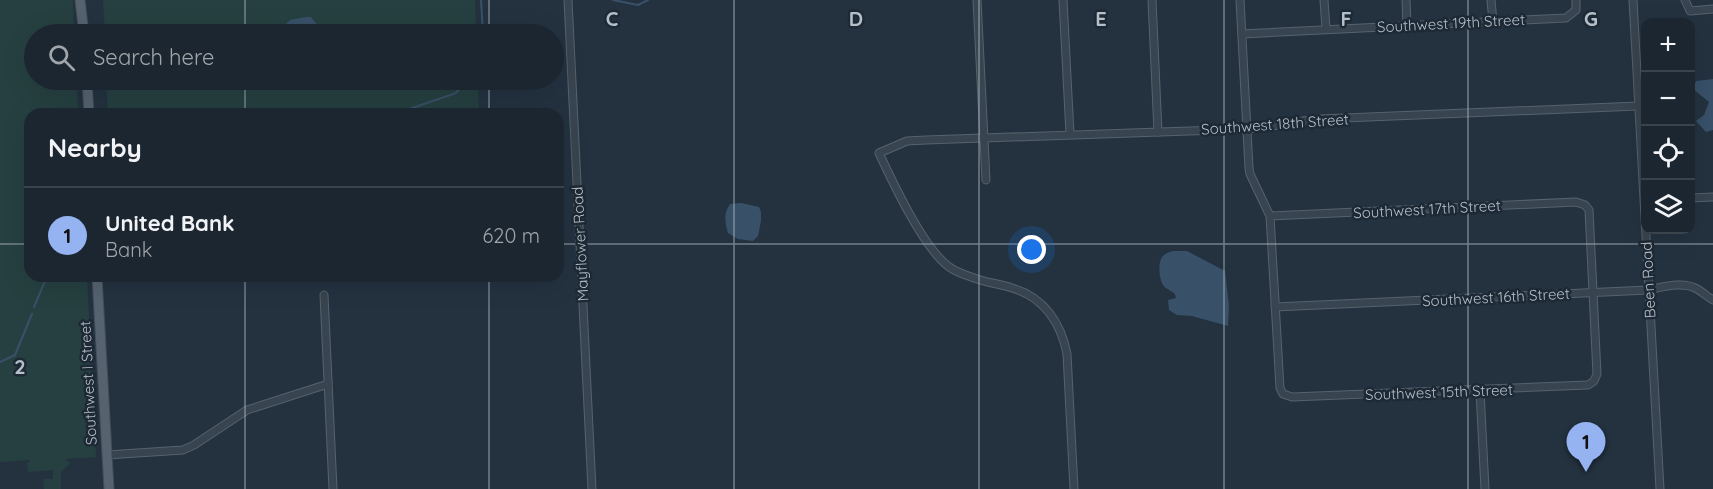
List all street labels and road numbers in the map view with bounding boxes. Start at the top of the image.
street label: Southwest 19th Street [1376,10,1526,36]
street label: Southwest 18th Street [1201,109,1349,139]
street label: Mayflower Road [568,186,592,302]
street label: Southwest 17th Street [1353,196,1501,222]
street label: Been Road [1637,241,1659,319]
street label: Southwest 16th Street [1422,284,1570,310]
street label: Southwest I Street [75,320,101,446]
street label: Southwest 15th Street [1365,380,1513,404]

